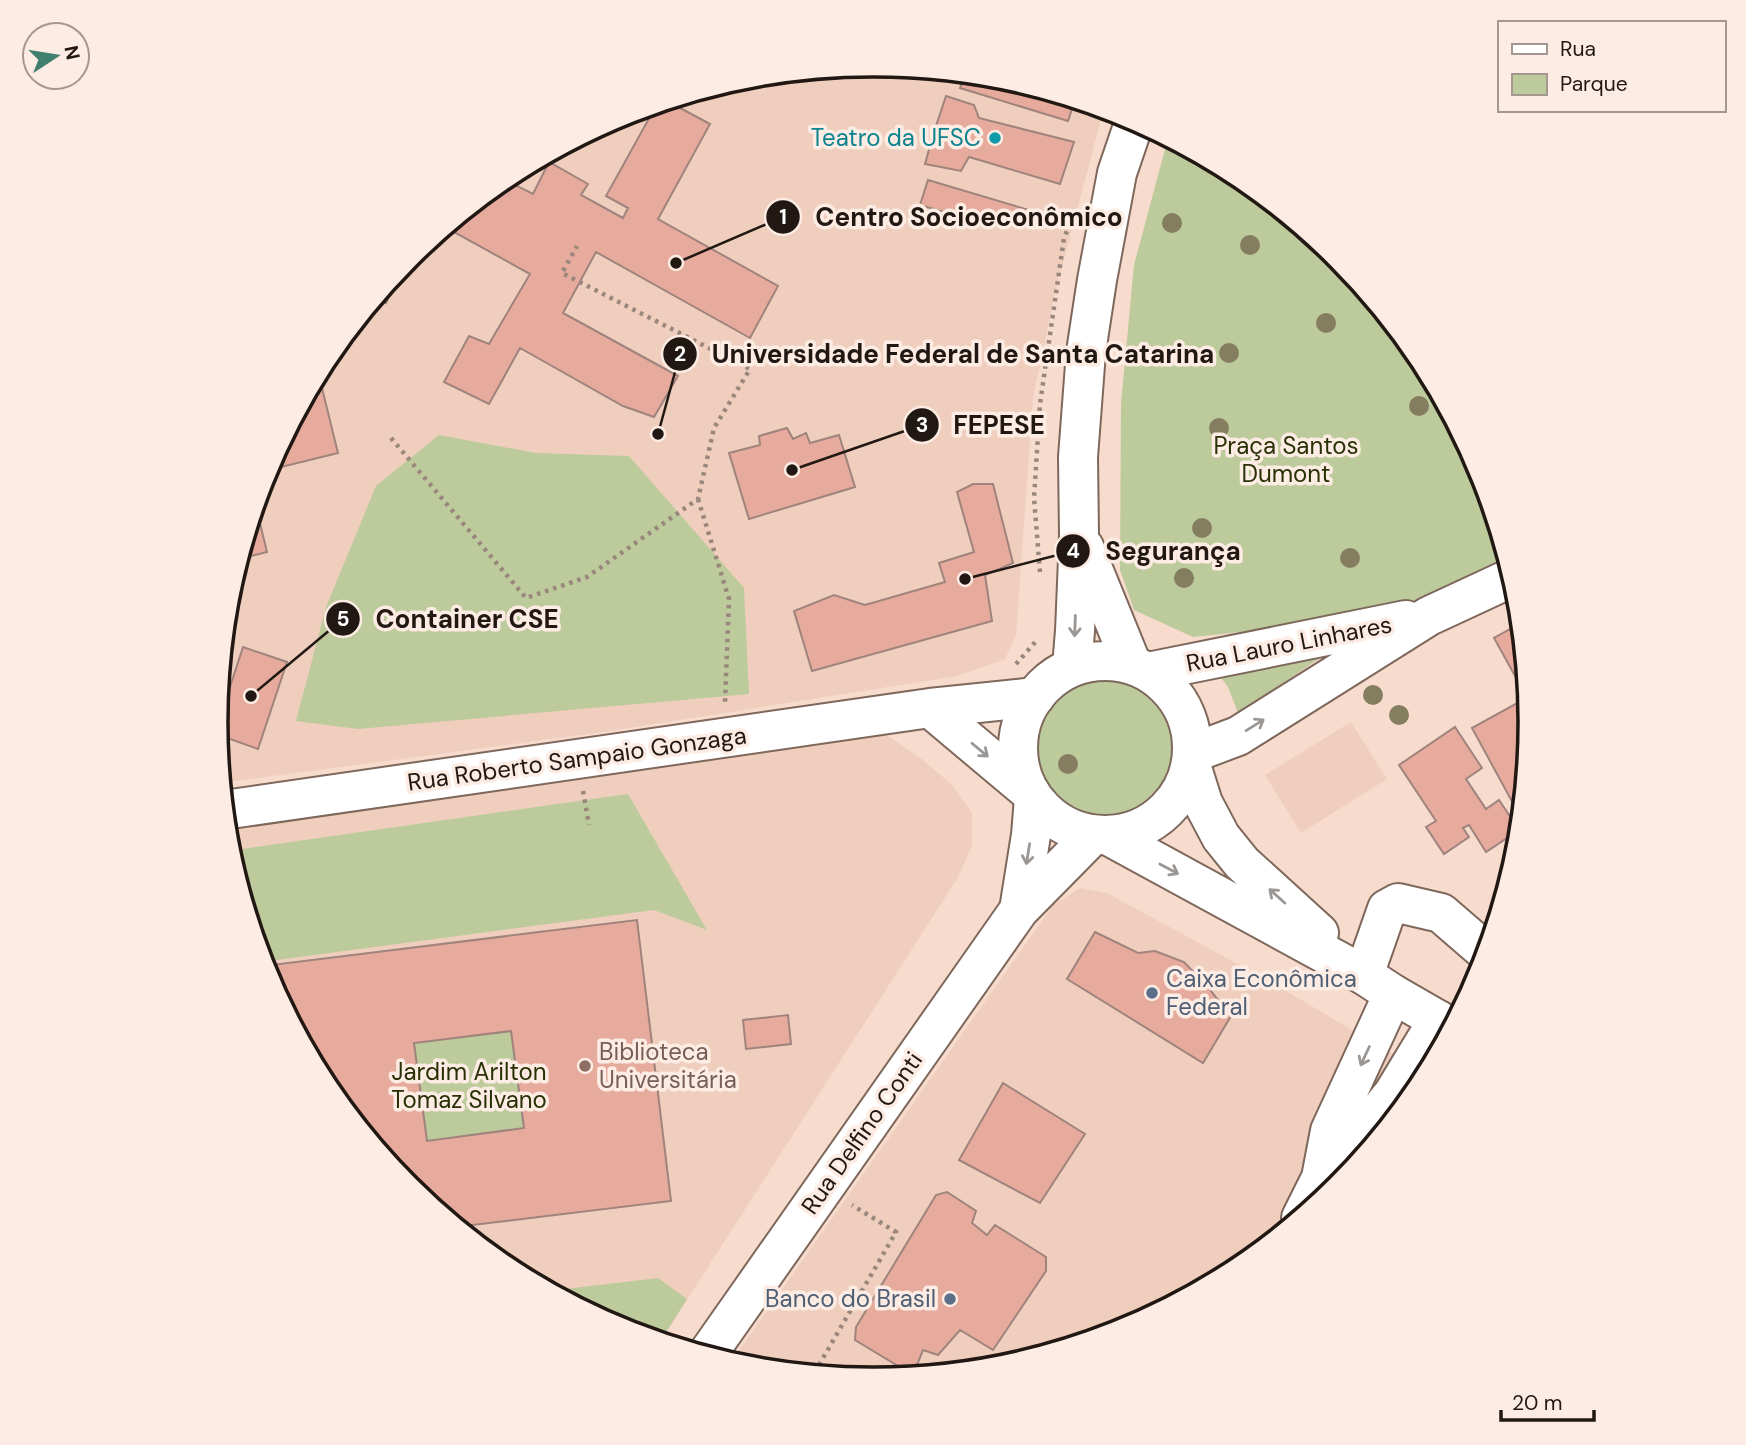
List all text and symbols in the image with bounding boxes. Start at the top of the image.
north arrow [21,21,91,91]
legend [1498,21,1725,112]
text: Rua [1560,35,1596,63]
text: N [58,43,86,62]
text: Parque [1560,70,1628,98]
place label: Teatro da UFSC [811,122,981,153]
marker: Teatro da UFSC [987,130,1003,146]
callout: Centro Socioeconômico [766,193,1136,240]
text: Centro Socioeconômico [815,200,1123,234]
text: 1 [779,203,787,231]
callout: Universidade Federal de Santa Catarina [663,330,1228,377]
text: Universidade Federal de Santa Catarina [712,337,1214,371]
text: 2 [674,340,686,368]
callout: FEPESE [905,401,1059,448]
text: FEPESE [953,408,1045,442]
text: 3 [916,411,928,439]
park label: Praça Santos Dumont [1213,430,1359,489]
callout: Segurança [1056,527,1254,574]
text: Segurança [1105,534,1241,568]
text: 4 [1066,537,1080,565]
callout: Container CSE [326,596,572,643]
text: Container CSE [375,602,559,636]
text: 5 [336,605,350,633]
street label: Rua Lauro Linhares [1183,608,1394,679]
one-way arrow [1069,614,1082,637]
one-way arrow [1245,718,1264,733]
street label: Rua Roberto Sampaio Gonzaga [405,719,748,798]
one-way arrow [970,742,988,758]
one-way arrow [1021,842,1034,865]
one-way arrow [1158,863,1179,876]
one-way arrow [1269,888,1287,904]
place label: Caixa Econômica Federal [1166,963,1357,1022]
marker: Caixa Econômica Federal [1144,985,1160,1001]
place label: Biblioteca Universitária [599,1036,737,1095]
street label: Rua Delfino Conti [794,1045,929,1220]
one-way arrow [1358,1045,1371,1066]
park label: Jardim Arilton Tomaz Silvano [391,1056,547,1115]
marker: Biblioteca Universitária [577,1058,593,1074]
place label: Banco do Brasil [765,1283,936,1314]
marker: Banco do Brasil [942,1291,958,1307]
scale bar [1501,1378,1594,1422]
text: 20 m [1512,1389,1563,1417]

